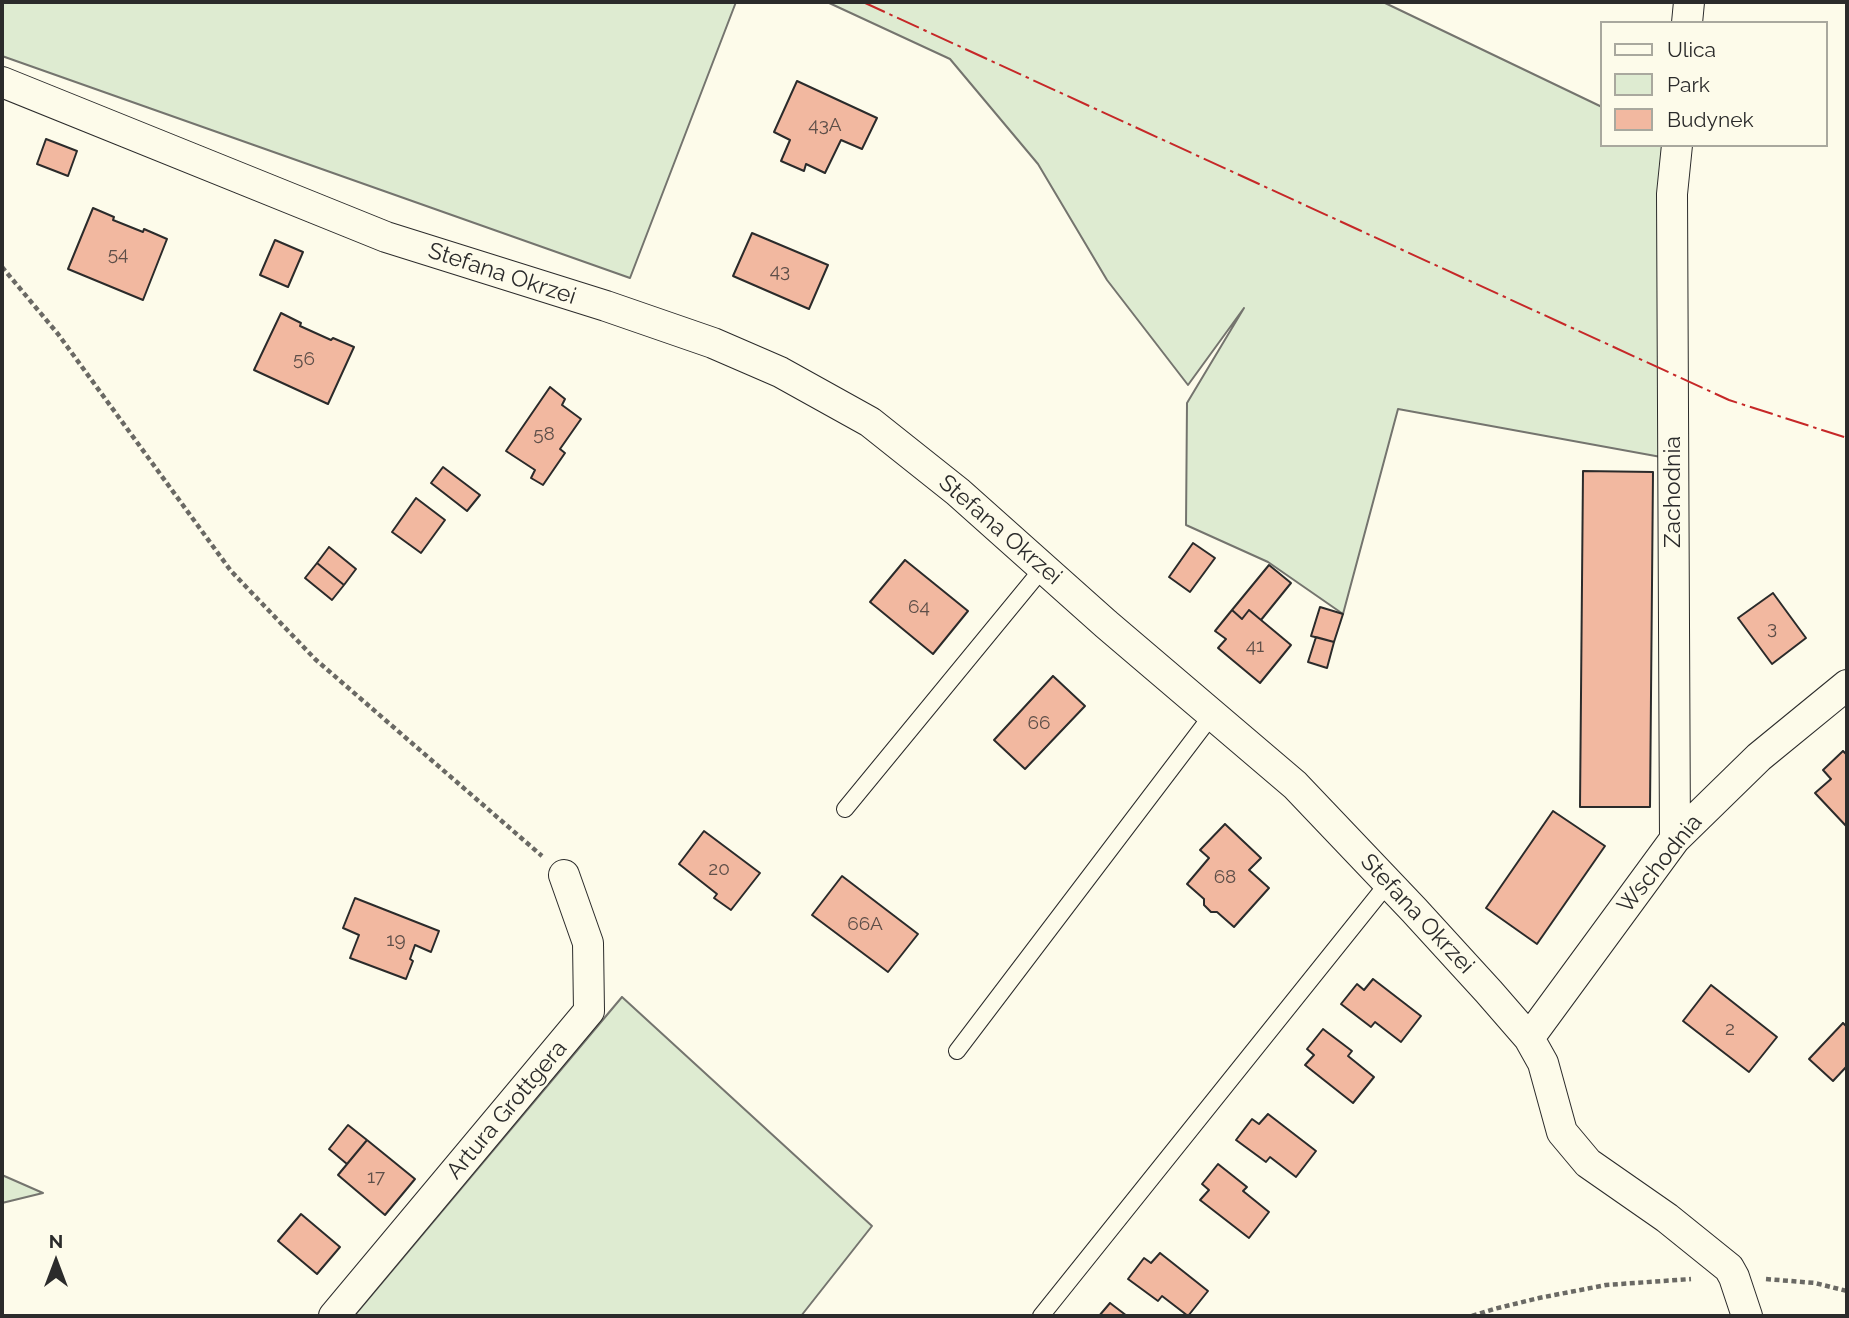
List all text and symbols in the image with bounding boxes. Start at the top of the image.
legend [1601,21,1828,147]
text: Ulica [1667,37,1716,62]
text: Park [1667,72,1710,97]
text: Budynek [1667,107,1754,132]
house number: 43A [808,114,842,136]
street label: Stefana Okrzei [425,237,579,311]
house number: 54 [108,243,128,265]
house number: 43 [770,260,790,282]
house number: 56 [293,348,315,370]
house number: 58 [533,423,555,445]
street label: Zachodnia [1659,436,1687,548]
street label: Stefana Okrzei [933,469,1067,591]
house number: 64 [908,596,930,618]
house number: 3 [1767,617,1777,639]
house number: 41 [1246,635,1264,657]
house number: 66 [1028,712,1050,734]
street label: Wschodnia [1612,809,1708,919]
street label: Stefana Okrzei [1355,848,1479,980]
house number: 20 [708,858,730,880]
house number: 68 [1214,866,1236,888]
house number: 66A [847,913,883,935]
house number: 19 [386,929,406,951]
house number: 2 [1725,1018,1735,1040]
street label: Artura Grottgera [441,1035,573,1185]
house number: 17 [367,1166,385,1188]
north arrow [21,1227,91,1297]
text: N [49,1230,63,1252]

